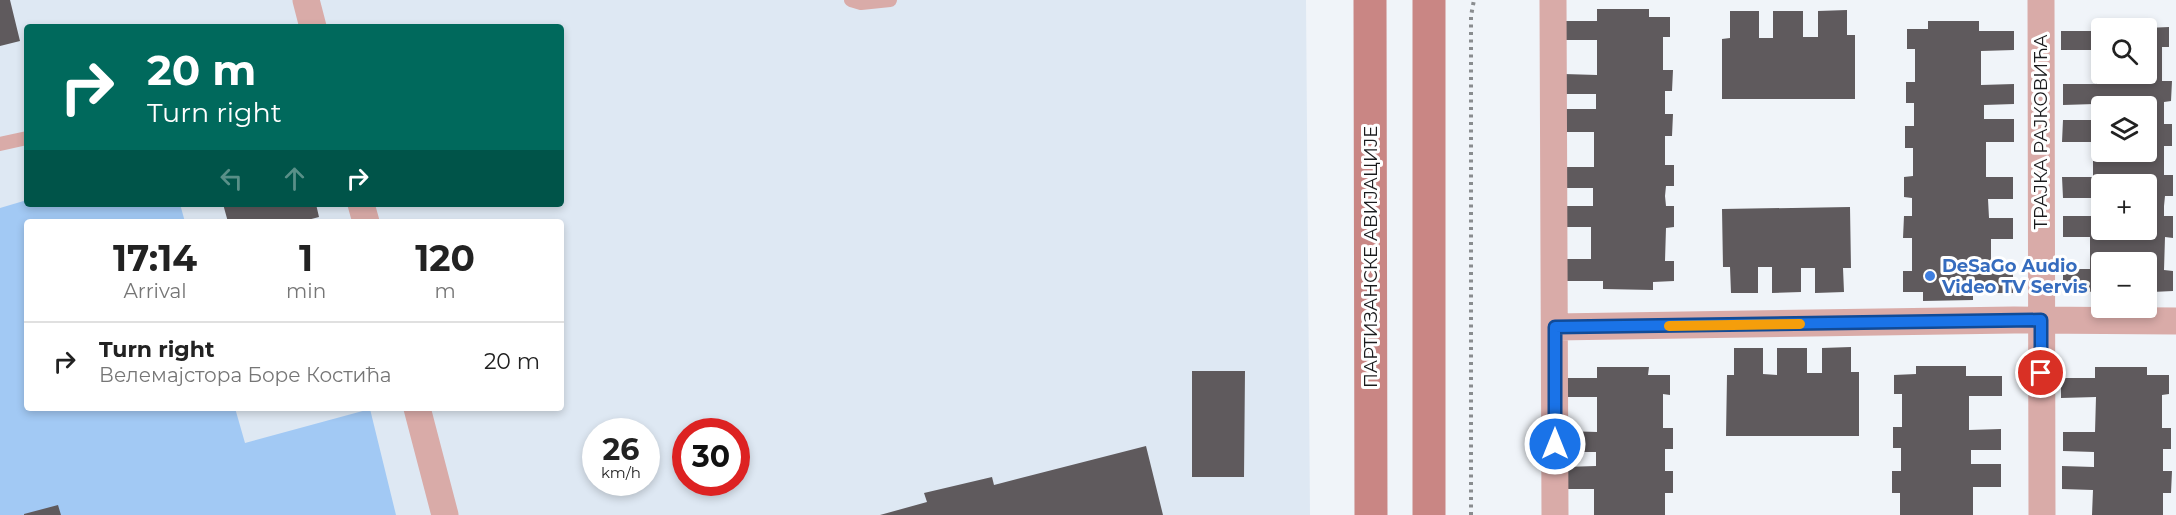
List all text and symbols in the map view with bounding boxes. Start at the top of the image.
map controls [2091,18,2157,318]
button: search [2091,18,2157,84]
street label: ТРАЈКА РАЈКОВИЋА [2030,34,2052,230]
text: 20 m [147,44,256,96]
icon: right [48,48,126,126]
text: Turn right [147,96,282,129]
button: layers [2091,96,2157,162]
street label: ПАРТИЗАНСКЕ АВИЈАЦИЈЕ [1360,126,1382,388]
icon: left [215,162,248,195]
icon: ahead [278,162,311,195]
icon: right [341,162,374,195]
button: + [2091,174,2157,240]
text: 17:14 [113,236,197,280]
text: 1 [299,236,313,280]
text: 120 [415,236,475,280]
button: − [2091,252,2157,318]
place label: DeSaGo Audio Video TV Servis [1941,255,2088,298]
marker: DeSaGo Audio Video TV Servis [1923,269,1937,283]
text: Arrival [123,279,187,303]
text: min [286,279,326,303]
text: m [434,279,456,303]
text: Turn right [99,336,214,363]
icon: right [48,345,81,378]
pin [2015,347,2066,398]
text: 20 m [484,348,540,375]
icon: arrive [2024,356,2057,389]
text: Велемајстора Боре Костића [99,363,391,387]
position arrow [1523,412,1587,476]
speed limit sign: 30 [672,418,750,496]
text: 26 [603,431,639,468]
text: km/h [601,463,641,482]

